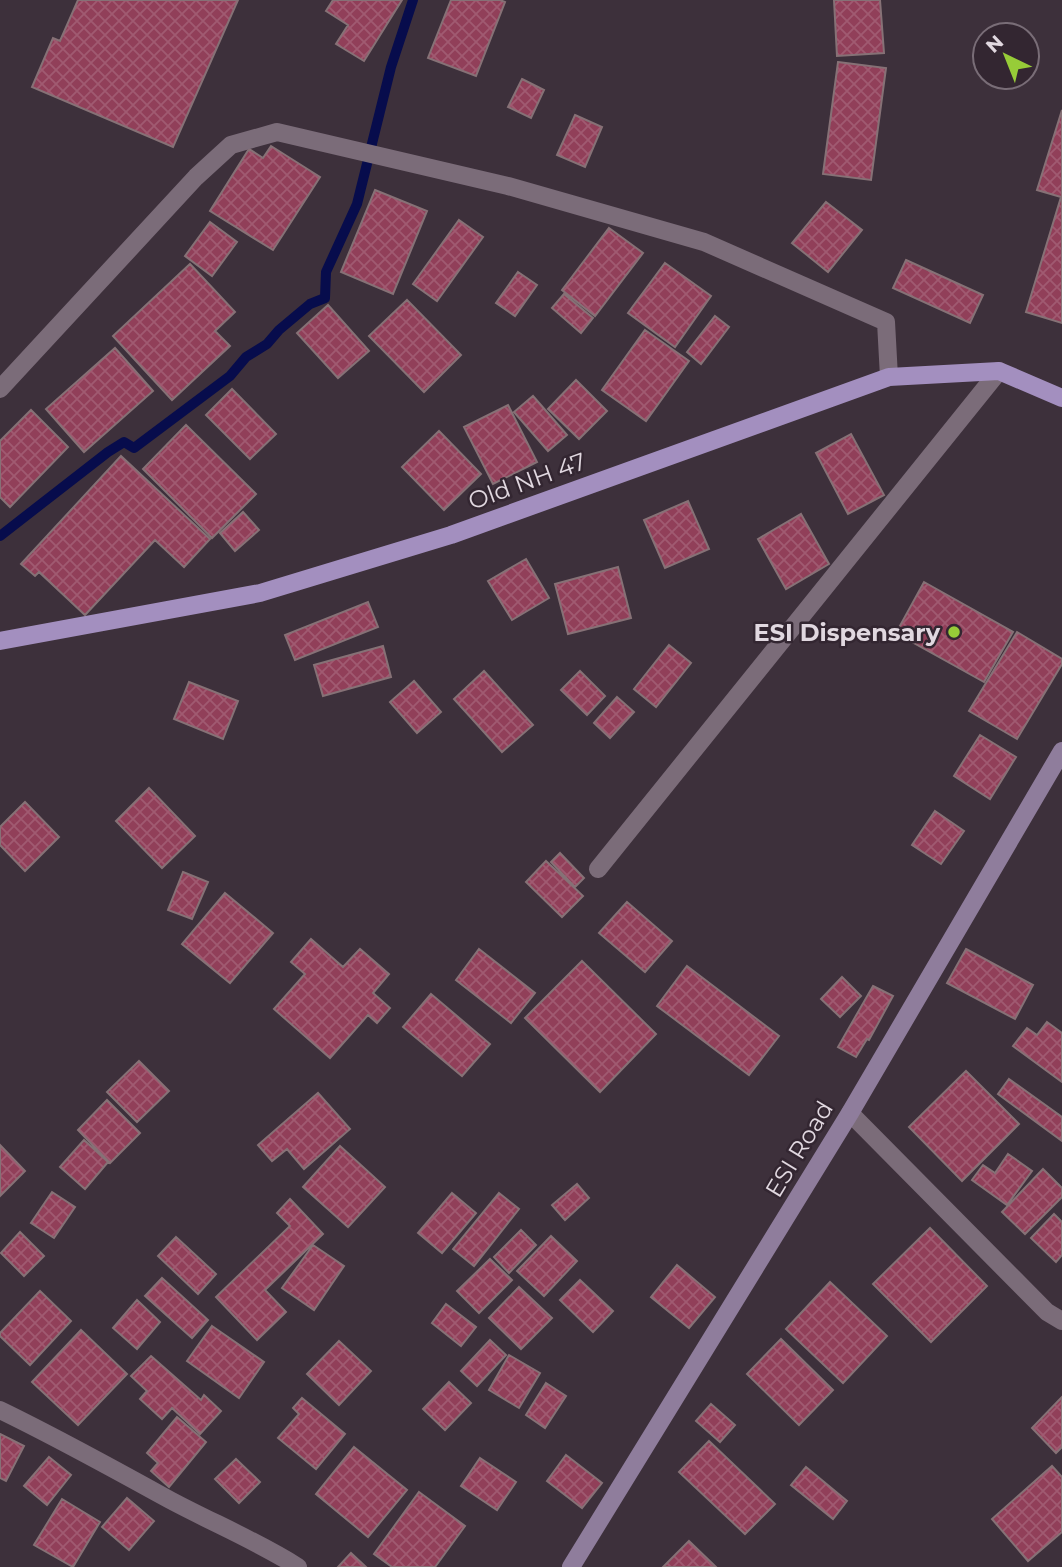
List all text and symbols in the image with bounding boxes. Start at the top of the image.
north arrow [971,21,1041,91]
text: N [981,30,1008,58]
street label: Old NH 47 [464,446,590,516]
place label: ESI Dispensary [754,618,941,647]
marker: ESI Dispensary [946,624,962,640]
street label: ESI Road [759,1096,839,1202]

